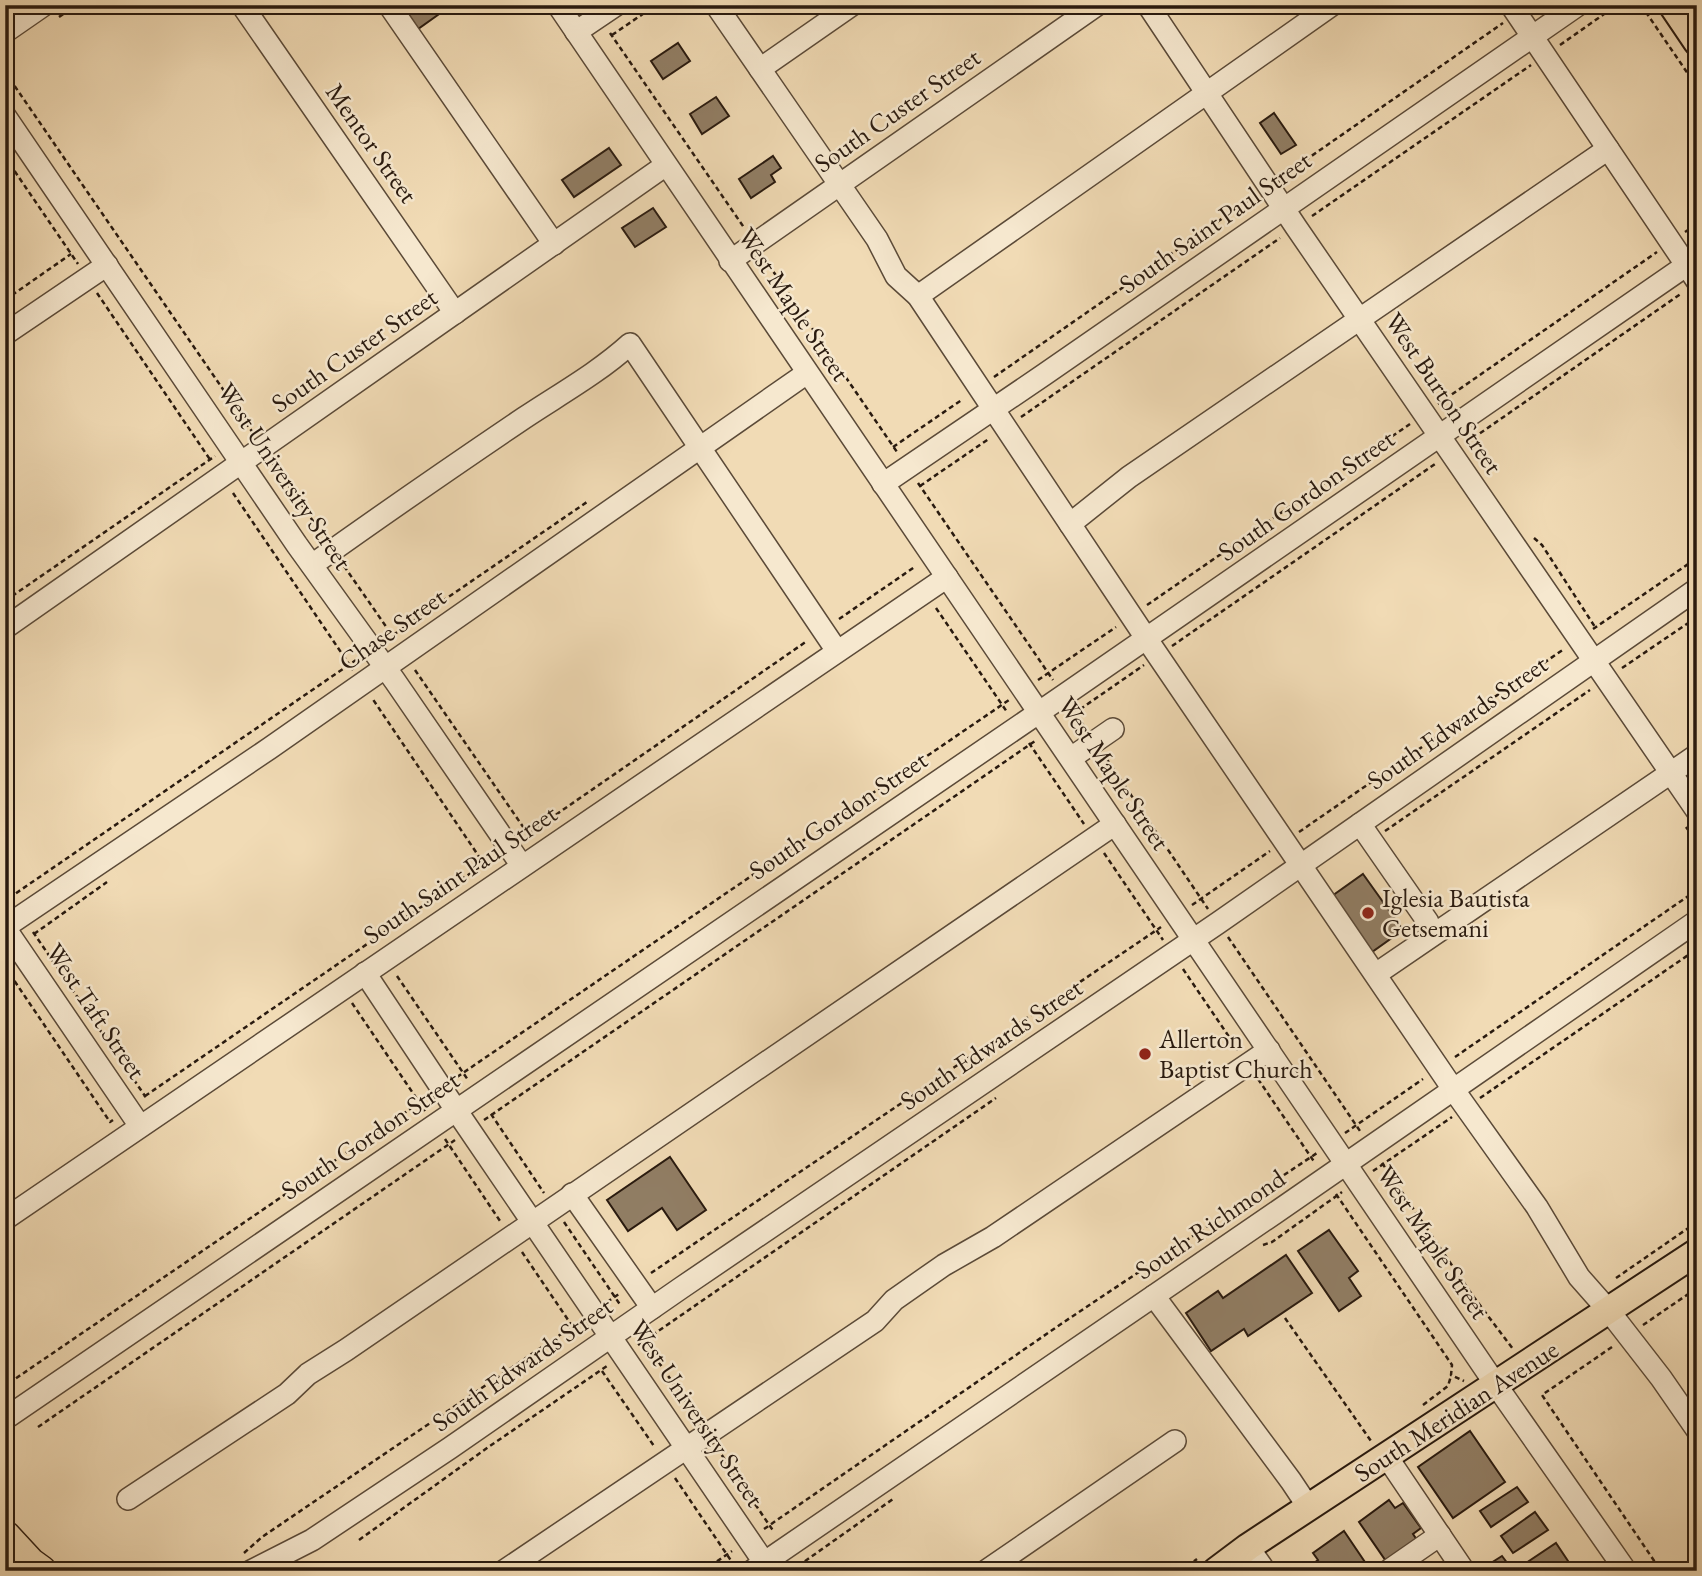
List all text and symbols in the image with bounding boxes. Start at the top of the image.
street label: South Custer Street [807,40,987,180]
street label: Mentor Street [318,76,426,210]
street label: South Saint Paul Street [1112,143,1318,301]
street label: West Maple Street [730,221,858,387]
street label: South Custer Street [264,280,444,420]
street label: West Burton Street [1377,306,1511,480]
street label: West University Street [210,376,360,576]
street label: South Gordon Street [1211,421,1401,569]
street label: Chase Street [332,580,452,678]
street label: South Edwards Street [1360,647,1554,797]
street label: West Maple Street [1050,690,1178,856]
street label: South Gordon Street [742,743,934,887]
street label: South Saint Paul Street [356,796,564,952]
place label: Iglesia Bautista Getsemani [1382,881,1530,945]
marker: Iglesia Bautista Getsemani [1360,905,1376,921]
street label: West Taft Street [38,936,154,1086]
street label: South Edwards Street [893,970,1089,1118]
place label: Allerton Baptist Church [1158,1022,1313,1086]
marker: Allerton Baptist Church [1137,1046,1153,1062]
street label: South Gordon Street [274,1063,466,1207]
street label: West Maple Street [1369,1159,1497,1325]
street label: South Richmond [1128,1161,1292,1287]
street label: South Edwards Street [425,1289,619,1439]
street label: West University Street [622,1313,772,1513]
street label: South Meridian Avenue [1347,1332,1565,1490]

